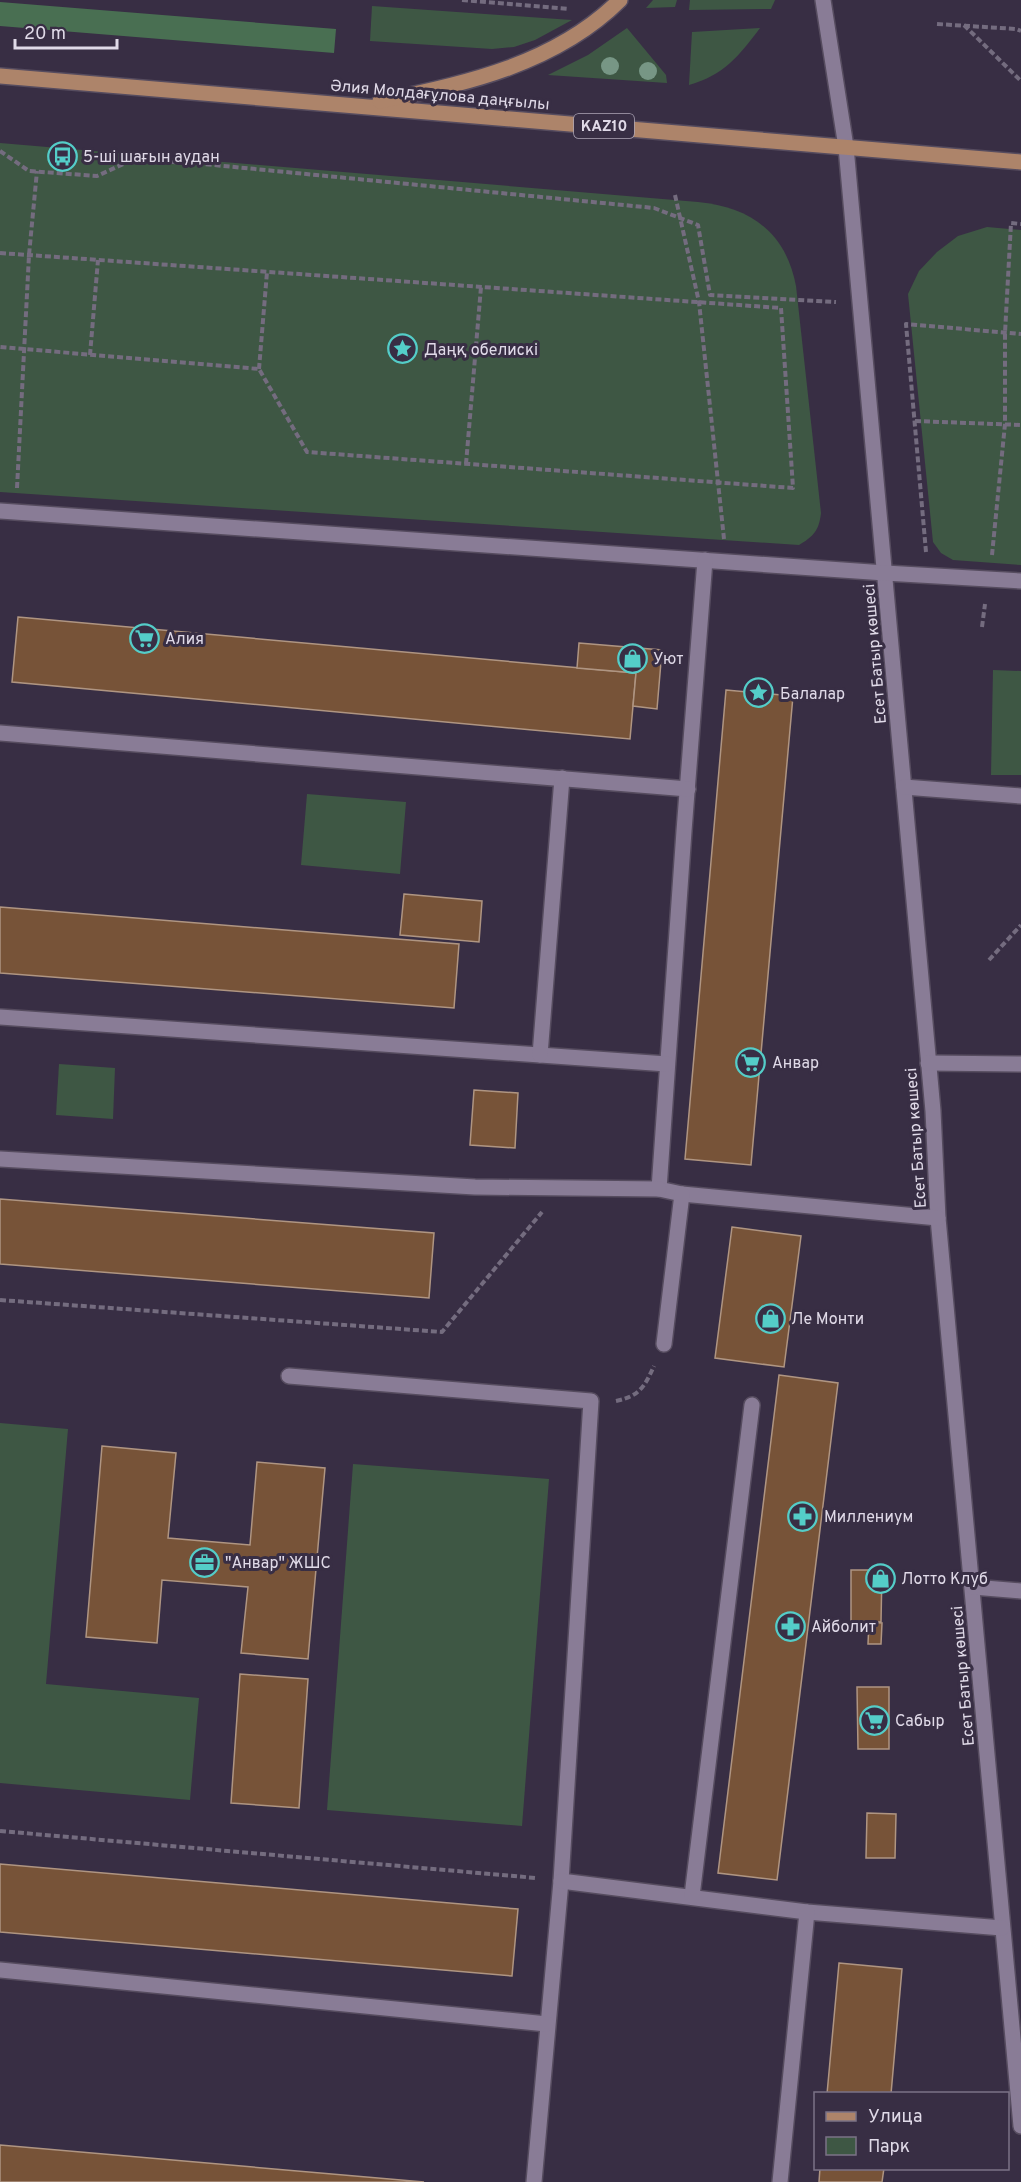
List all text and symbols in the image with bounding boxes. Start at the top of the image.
scale bar [15,12,117,50]
text: 20 m [24,23,66,46]
street label: Әлия Молдағұлова даңғылы [329,76,550,116]
road number: KAZ10 [574,114,634,138]
bus stop icon: 5-ші шағын аудан [46,140,78,172]
place label: 5-ші шағын аудан [83,148,220,168]
place icon: Даңқ обелискі [387,333,419,365]
place label: Даңқ обелискі [424,341,538,361]
street label: Есет Батыр көшесі [860,583,892,725]
supermarket icon: Алия [128,622,160,654]
place label: Алия [165,630,204,650]
shop icon: Уют [616,642,648,674]
place label: Уют [653,650,684,670]
place icon: Балалар [743,677,775,709]
place label: Балалар [780,685,845,705]
supermarket icon: Анвар [735,1046,767,1078]
place label: Анвар [772,1054,819,1074]
street label: Есет Батыр көшесі [902,1067,932,1209]
shop icon: Ле Монти [754,1302,786,1334]
place label: Ле Монти [791,1310,864,1330]
pharmacy icon: Миллениум [787,1500,819,1532]
place label: Миллениум [824,1508,913,1528]
office icon: "Анвар" ЖШС [188,1546,220,1578]
place label: "Анвар" ЖШС [225,1554,331,1574]
shop icon: Лотто Клуб [864,1562,896,1594]
place label: Лотто Клуб [901,1570,988,1590]
street label: Есет Батыр көшесі [948,1605,980,1747]
pharmacy icon: Айболит [774,1610,806,1642]
place label: Айболит [811,1618,876,1638]
supermarket icon: Сабыр [858,1704,890,1736]
place label: Сабыр [895,1712,945,1732]
legend [814,2092,1009,2170]
text: Улица [868,2106,922,2129]
text: Парк [868,2136,910,2159]

